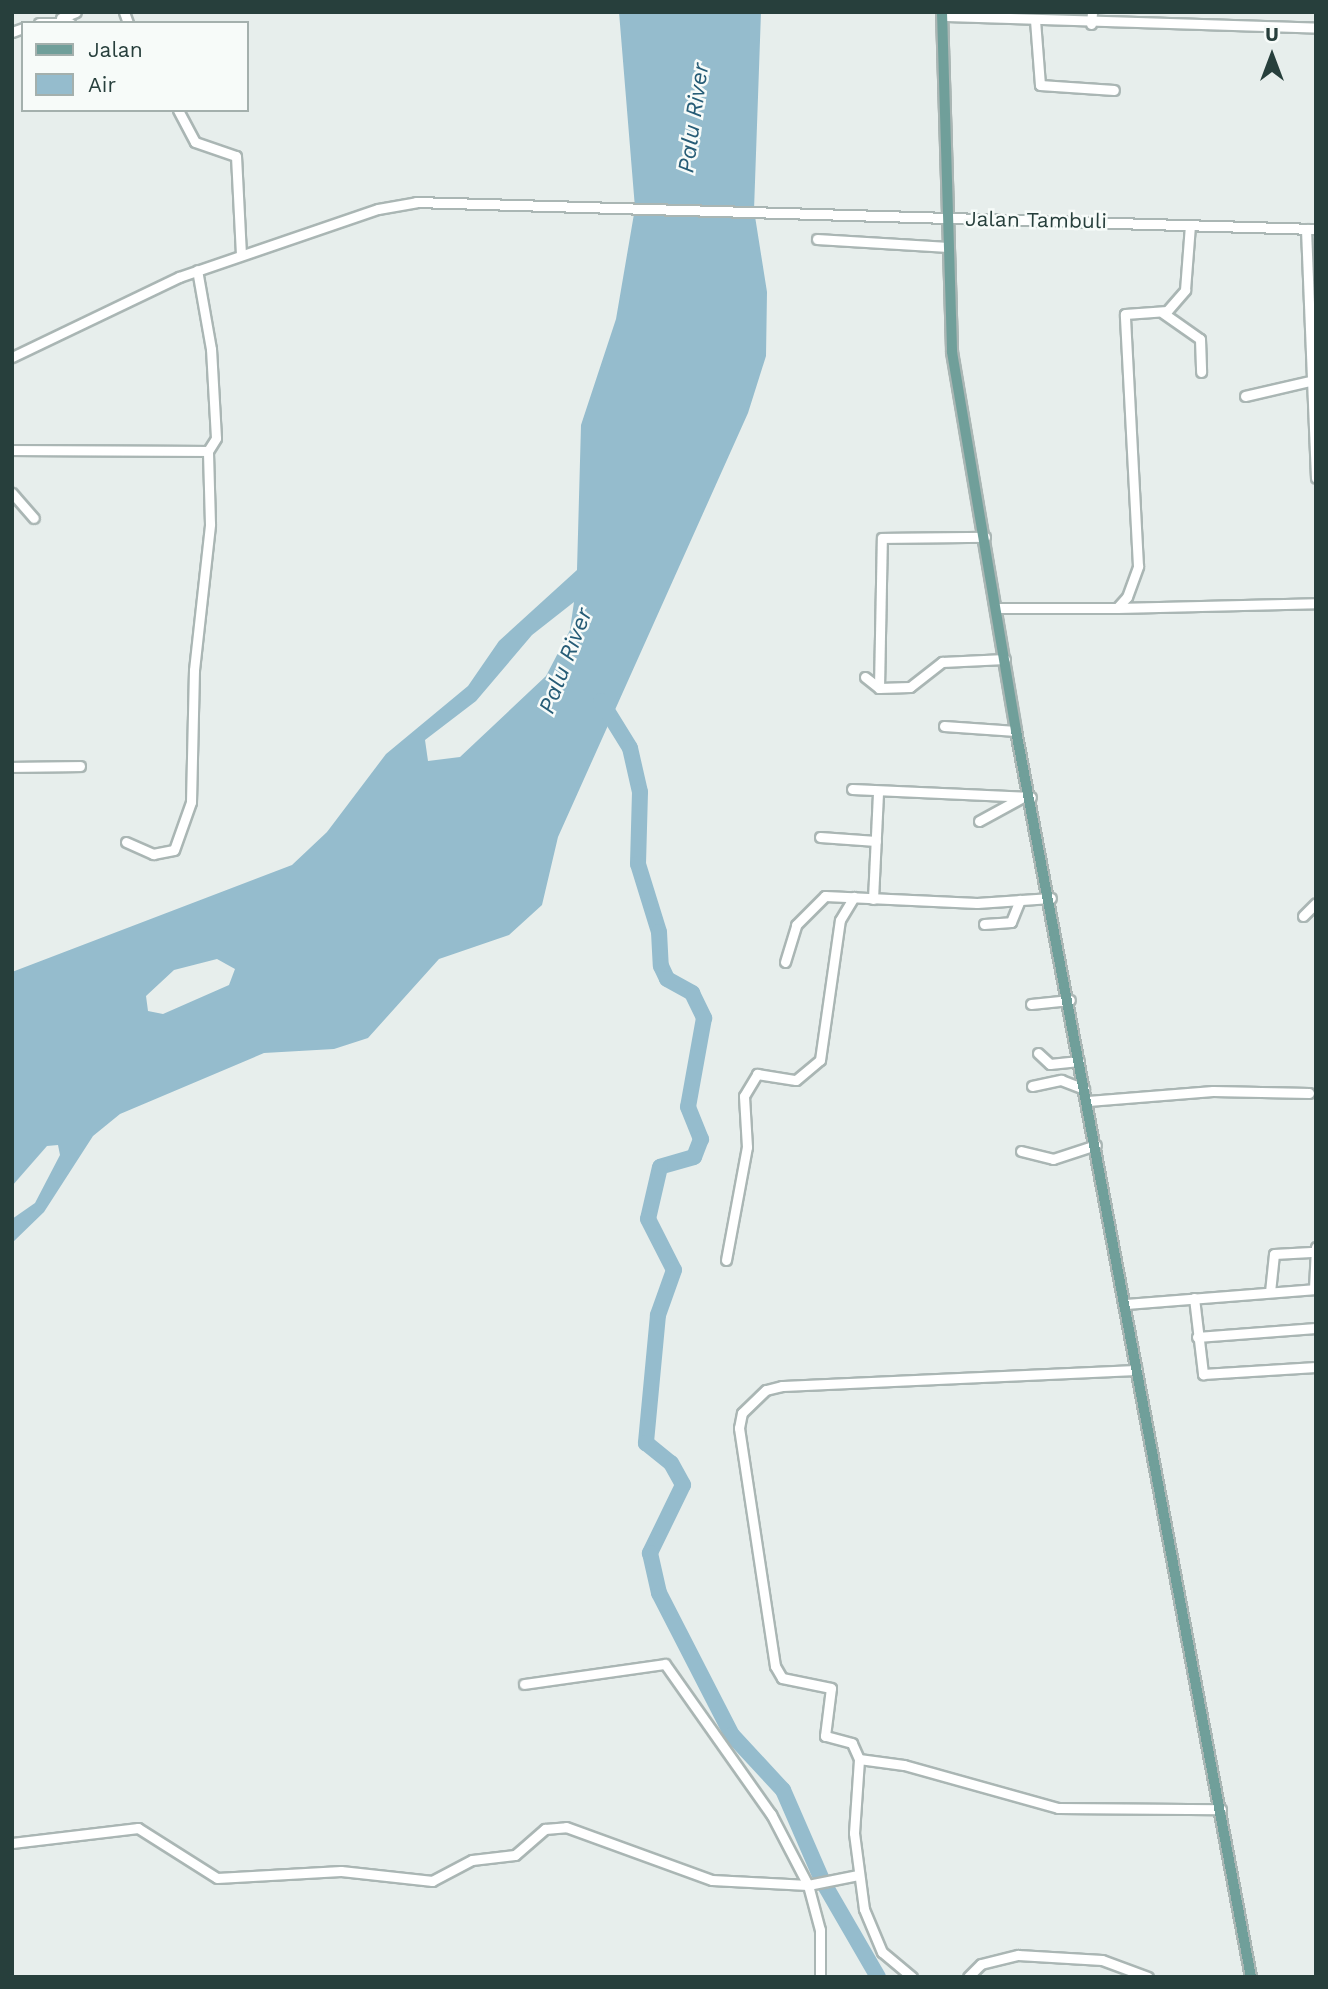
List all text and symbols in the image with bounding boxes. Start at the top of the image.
legend [21,21,248,112]
north arrow [1237,21,1307,91]
text: U [1265,23,1279,46]
text: Jalan [88,37,143,62]
water label: Palu River [673,61,715,175]
text: Air [88,72,116,97]
street label: Jalan Tambuli [965,206,1107,234]
water label: Palu River [533,604,599,718]

